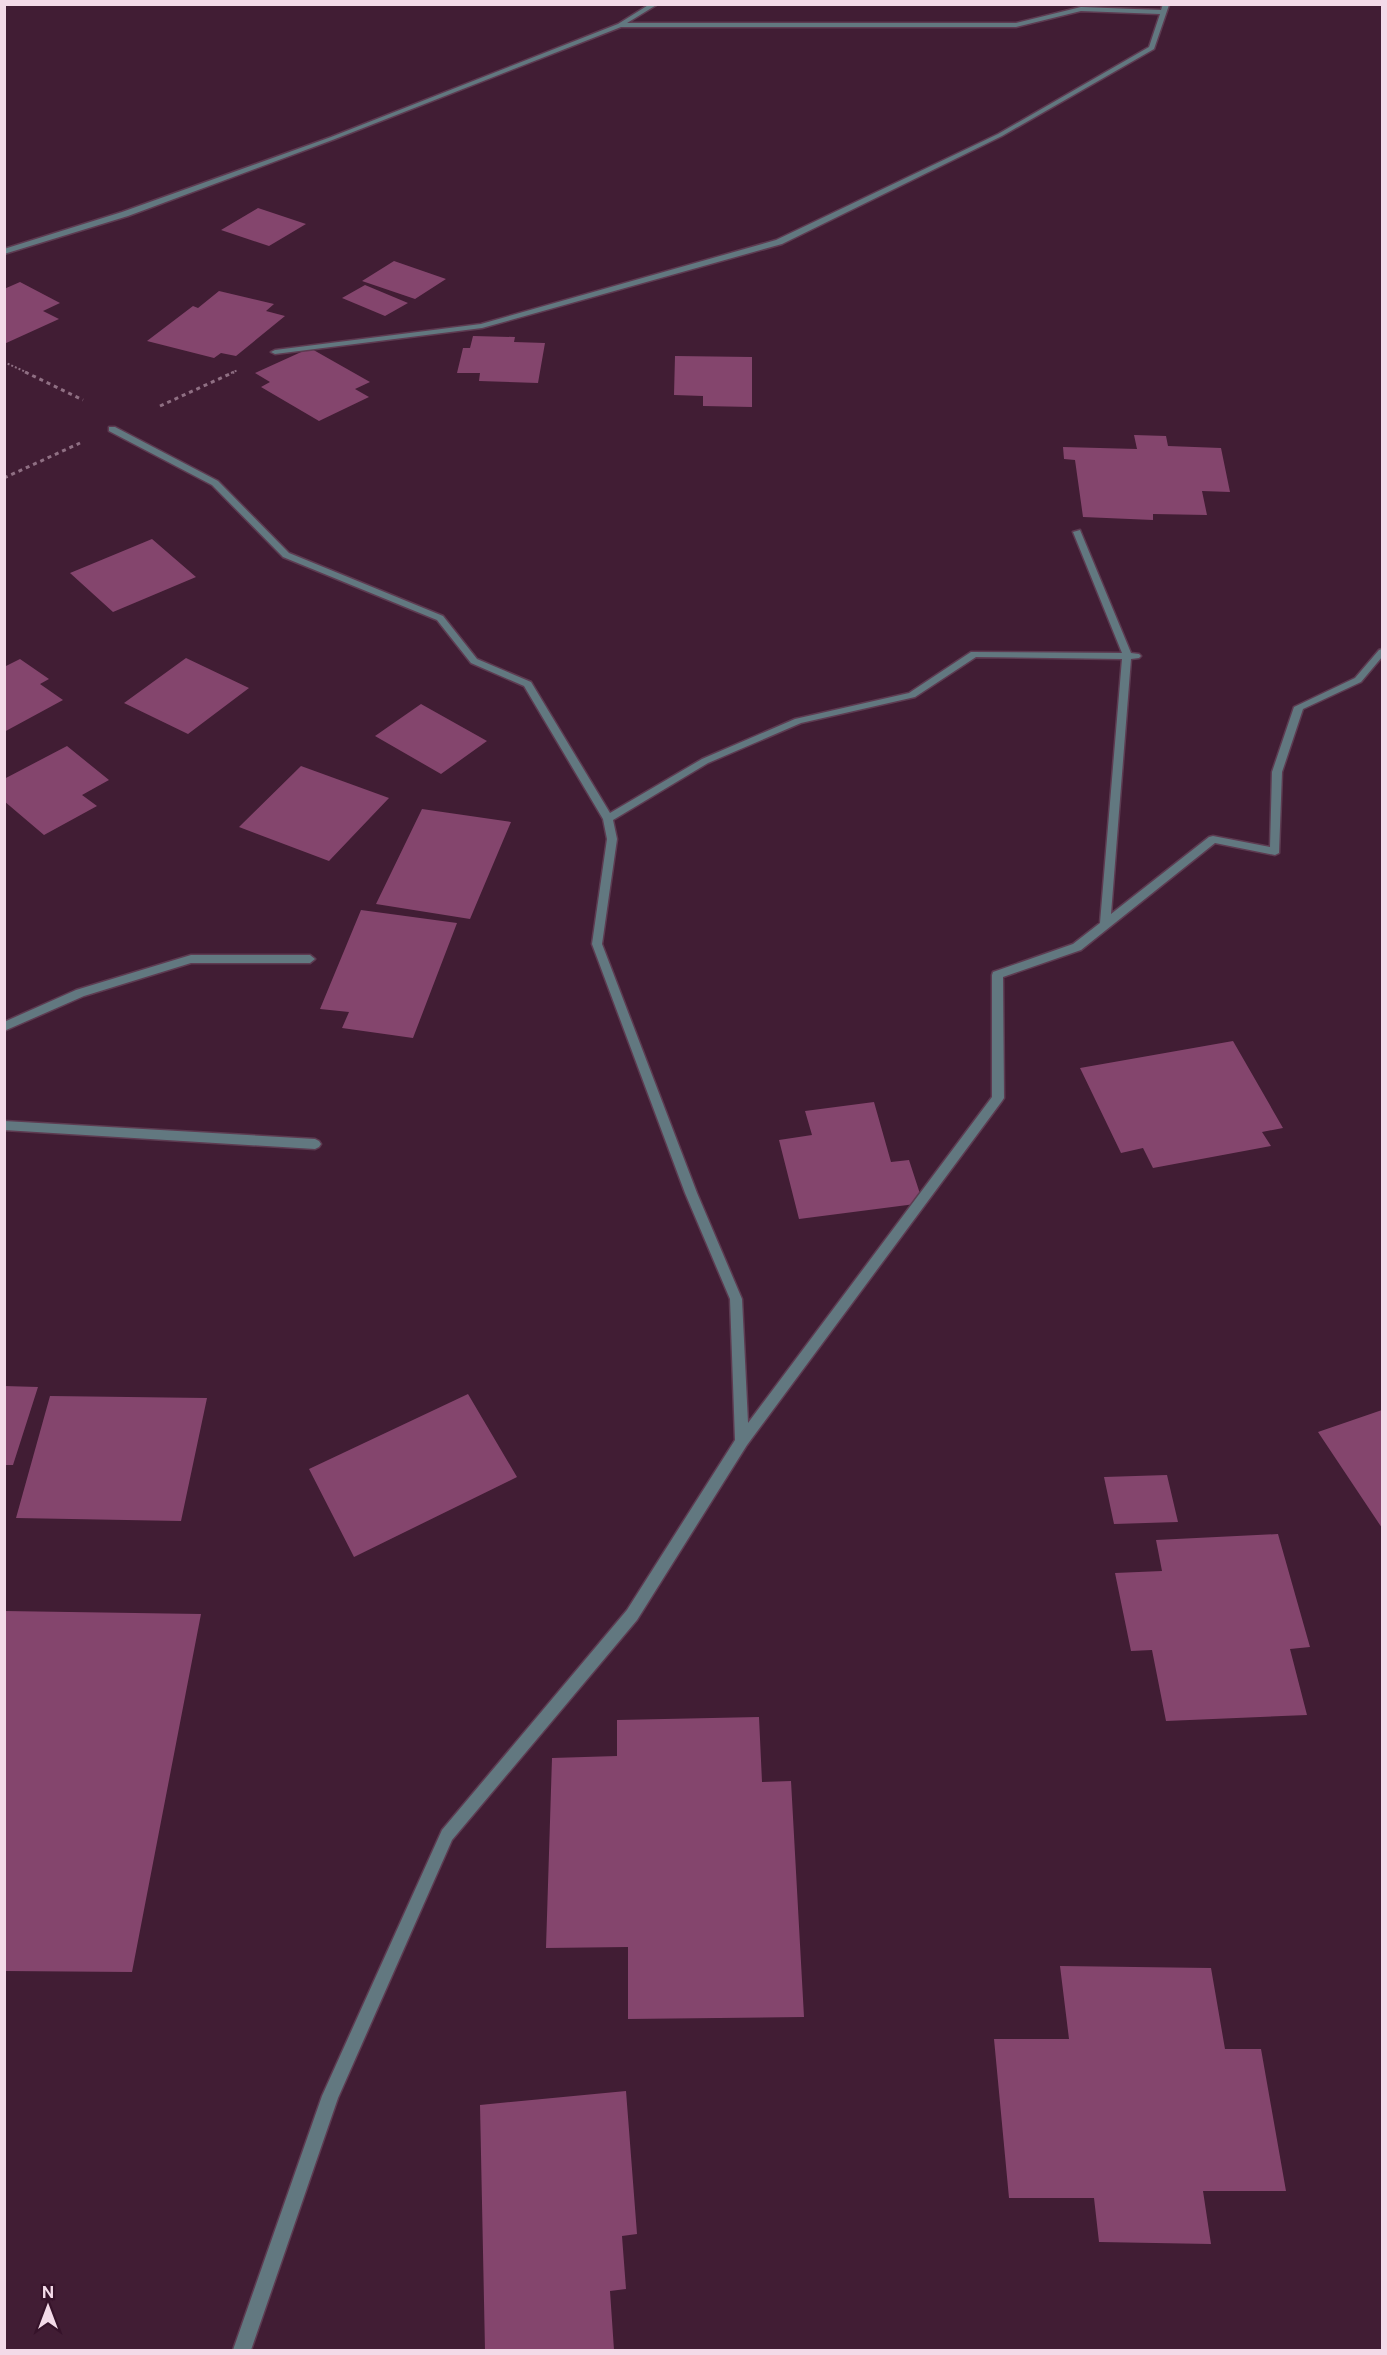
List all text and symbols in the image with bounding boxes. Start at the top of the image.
north arrow [18,2277,78,2337]
text: N [42,2283,54,2302]

